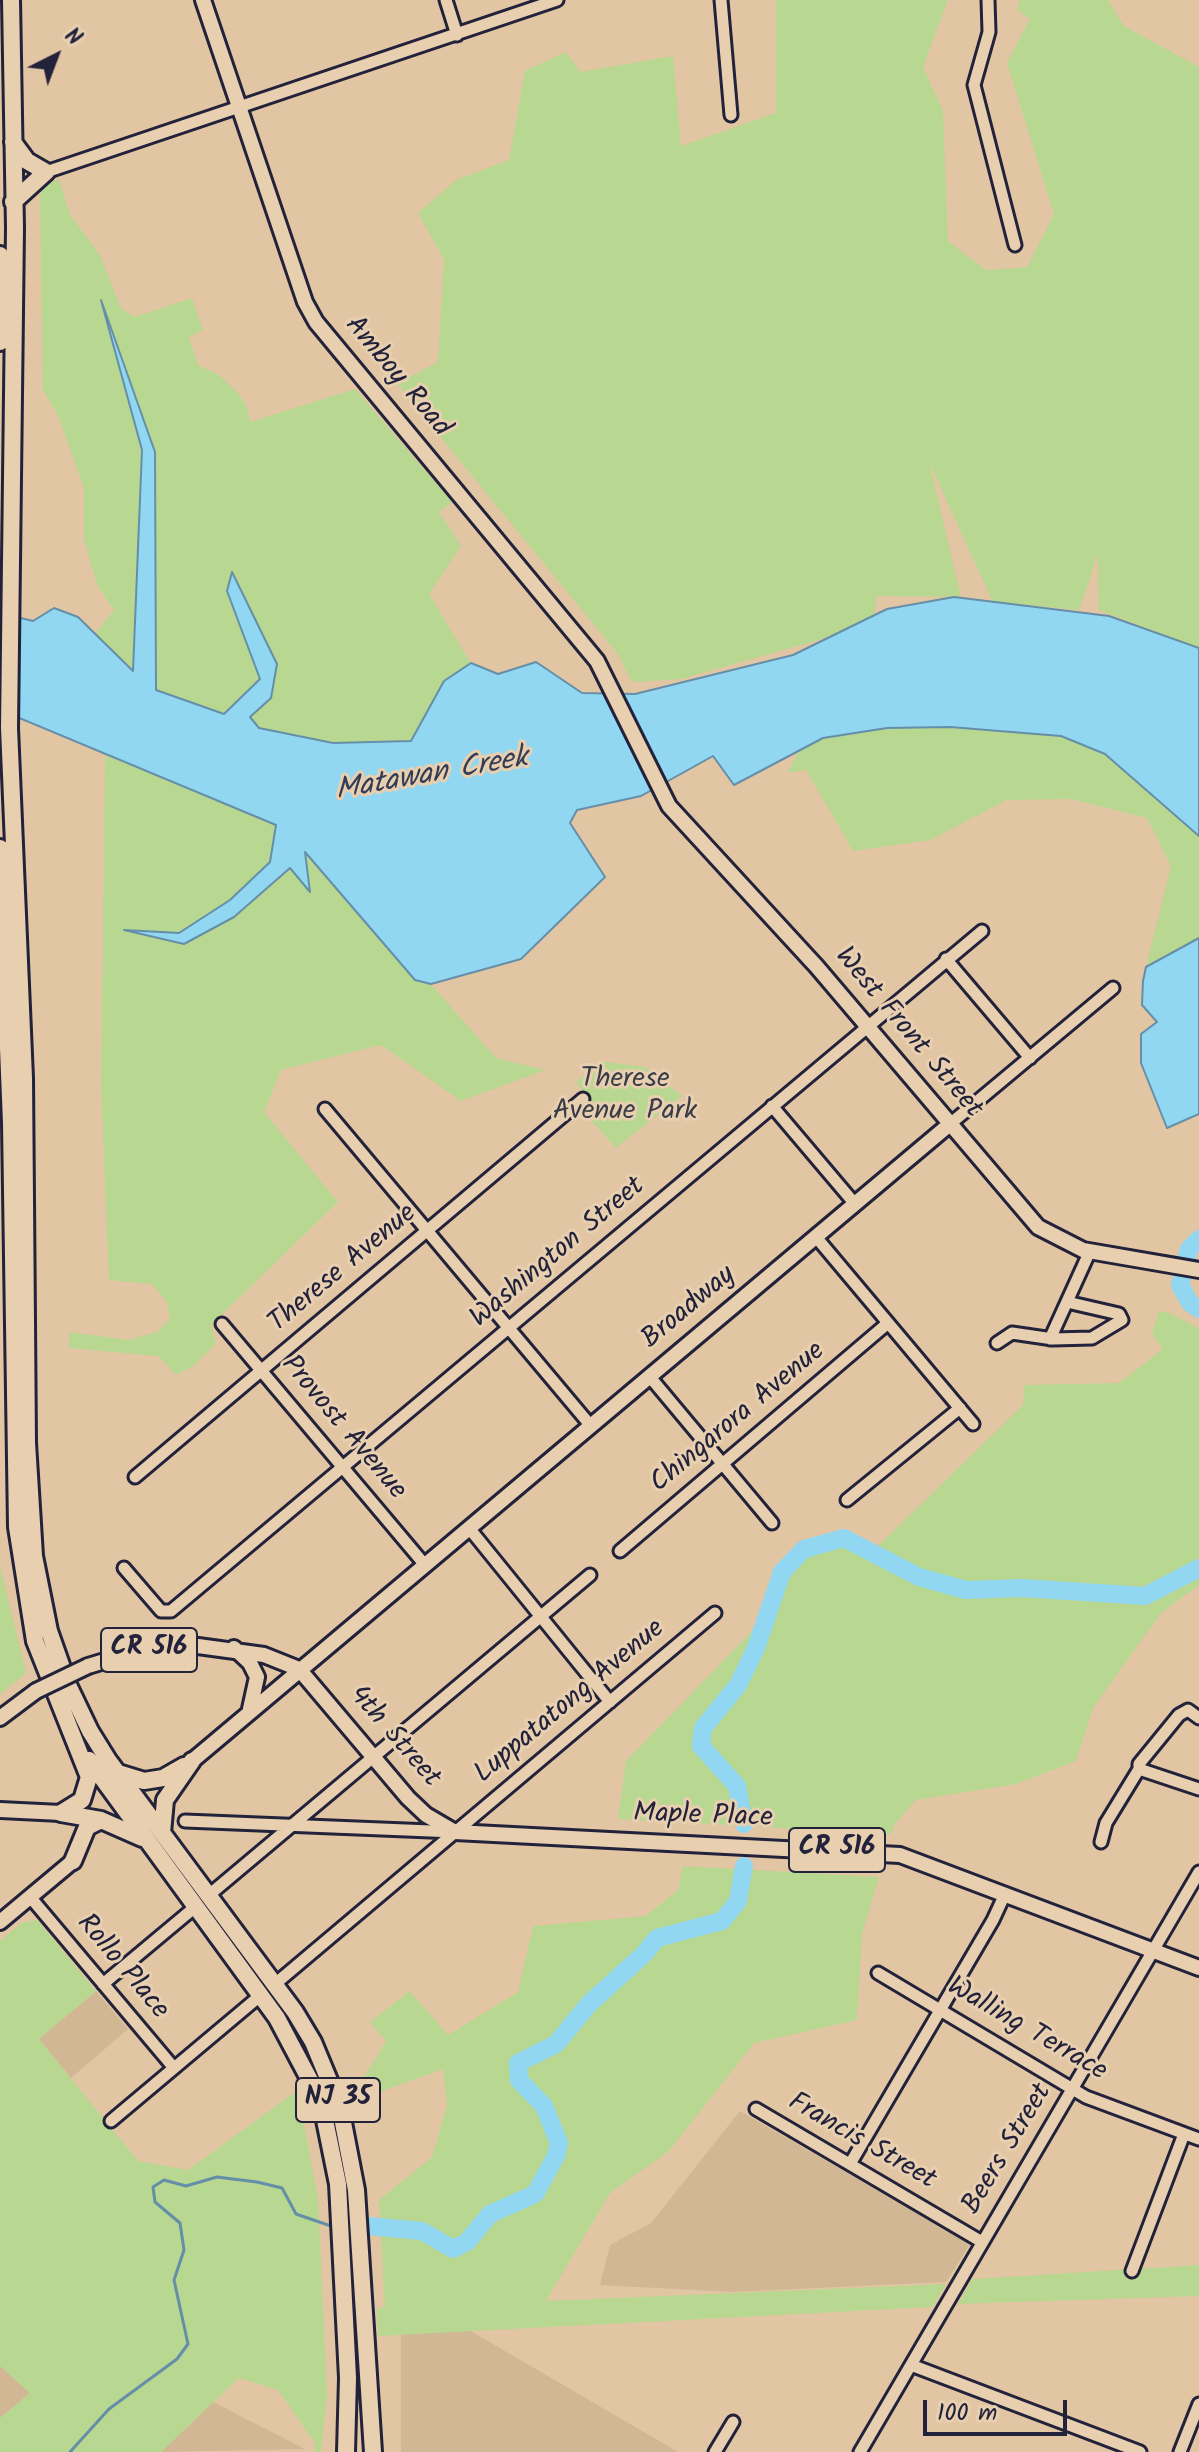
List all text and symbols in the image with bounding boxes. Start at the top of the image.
north arrow [16,16,96,96]
text: N [56,20,89,55]
street label: Amboy Road [336,311,456,445]
water label: Matawan Creek [333,742,531,812]
street label: West Front Street [826,942,988,1126]
park label: Therese Avenue Park [553,1064,697,1130]
street label: Washington Street [465,1171,653,1337]
street label: Therese Avenue [263,1198,425,1342]
street label: Broadway [636,1260,744,1358]
street label: Chingarora Avenue [645,1336,833,1502]
street label: Provost Avenue [272,1350,412,1508]
street label: Luppatatong Avenue [469,1614,673,1792]
road number: CR 516 [101,1628,197,1672]
street label: 4th Street [340,1680,446,1796]
street label: Maple Place [633,1799,773,1837]
road number: CR 516 [789,1828,885,1872]
street label: Rollo Place [67,1909,175,2027]
street label: Walling Terrace [940,1972,1112,2090]
road number: NJ 35 [296,2078,380,2122]
street label: Beers Street [957,2079,1061,2221]
street label: Francis Street [781,2087,941,2199]
scale bar [927,2384,1071,2434]
text: 100 m [937,2394,997,2433]

